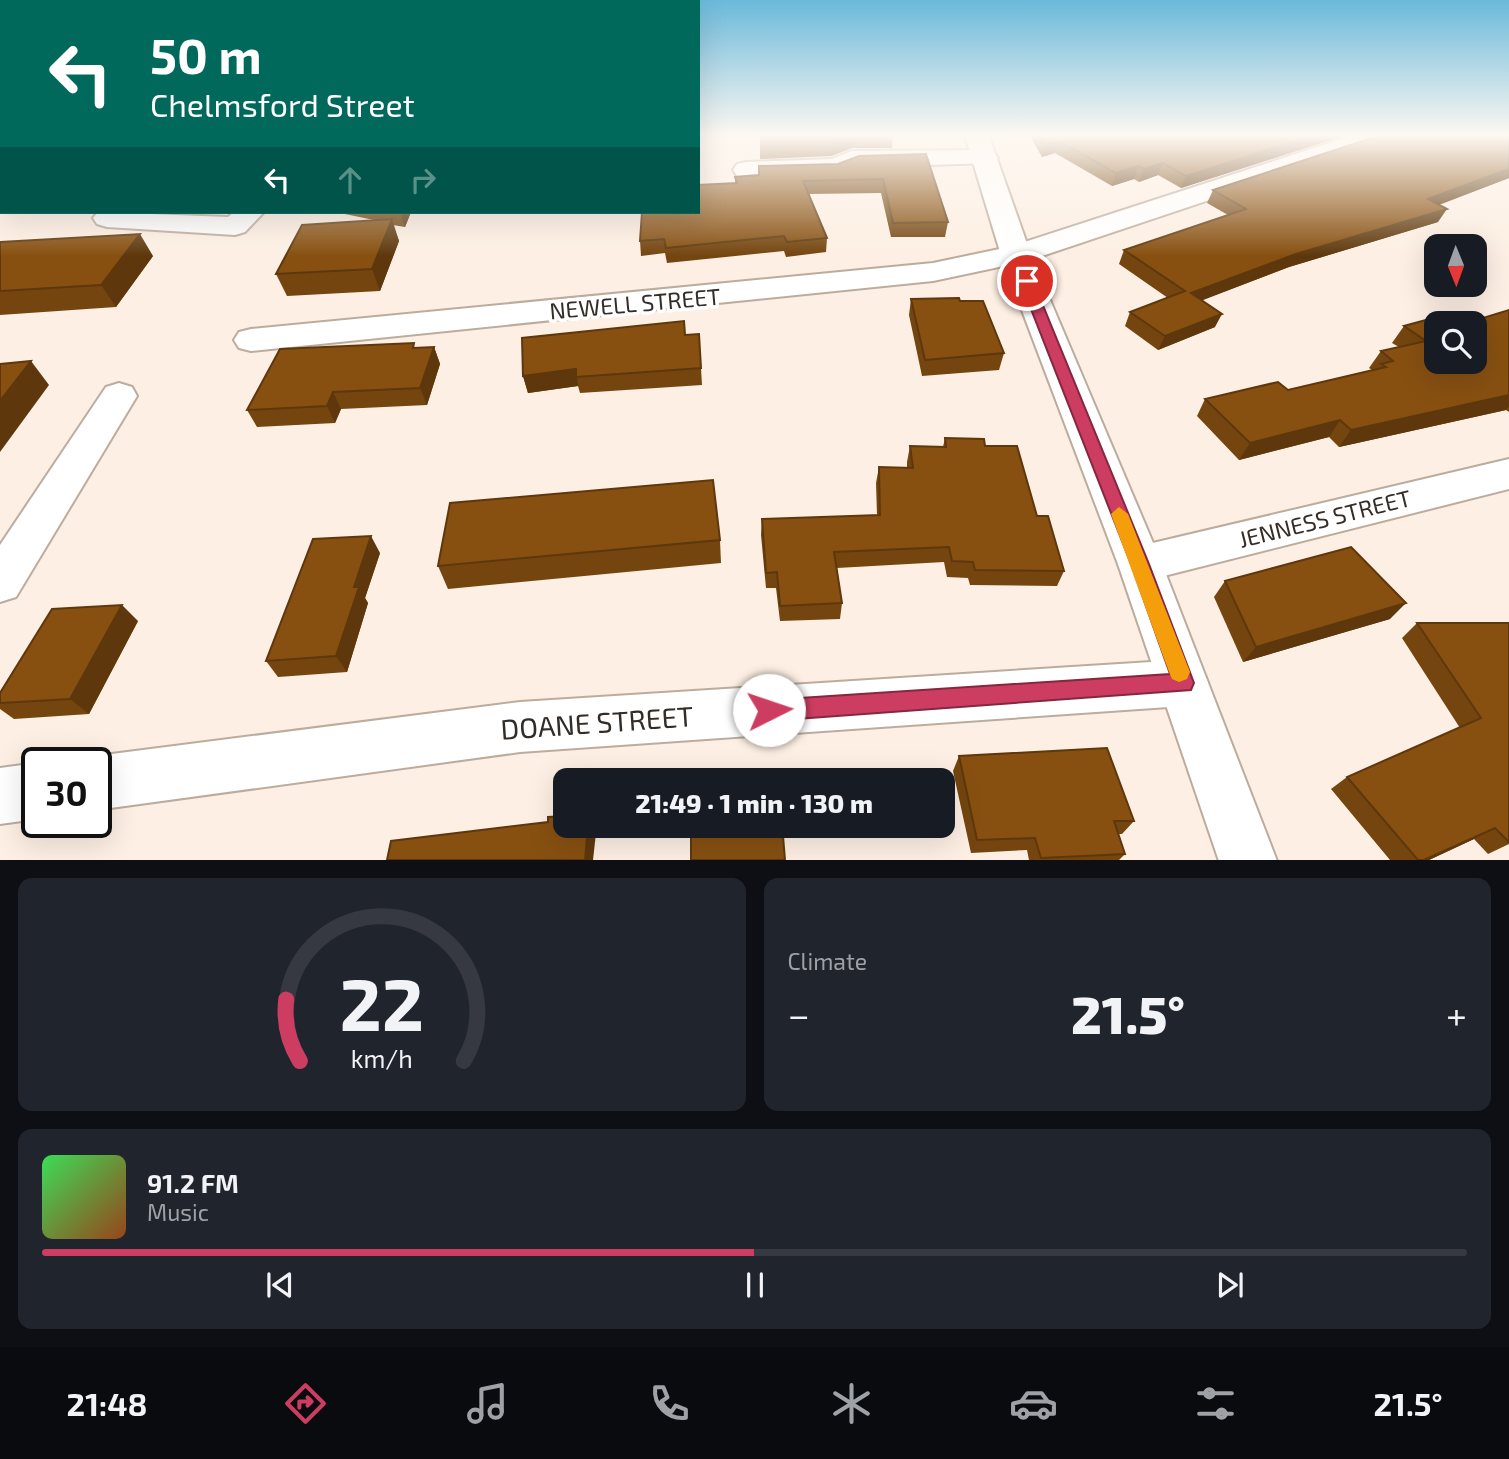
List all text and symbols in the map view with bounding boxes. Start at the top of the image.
text: 50 m [150,25,262,84]
icon: left [35,28,126,119]
text: Chelmsford Street [150,85,415,123]
icon: left [258,161,296,199]
icon: ahead [331,161,369,199]
icon: right [404,161,442,199]
north arrow [1424,234,1488,298]
map controls [1424,234,1487,374]
pin [997,251,1057,311]
icon: arrive [1008,262,1046,300]
street label: NEWELL STREET [548,282,722,324]
button: search [1424,311,1487,374]
street label: JENNESS STREET [1236,483,1414,553]
position arrow [732,673,806,747]
street label: DOANE STREET [499,698,694,746]
speed limit sign: 30 [21,747,112,838]
text: 21:49 · 1 min · 130 m [635,787,873,818]
text: Climate [788,947,867,975]
text: 22 [339,958,424,1046]
text: 21.5° [1071,982,1185,1044]
text: − [788,991,810,1037]
text: + [1446,991,1467,1037]
text: km/h [351,1042,413,1072]
text: 91.2 FM [147,1167,239,1198]
text: Music [147,1198,209,1226]
icon: previous [261,1266,299,1304]
icon: pause [736,1266,774,1304]
icon: next [1211,1266,1249,1304]
icon: directions [281,1379,330,1428]
icon: music [463,1379,512,1428]
icon: phone [645,1379,694,1428]
icon: climate [827,1379,876,1428]
icon: car [1009,1379,1058,1428]
icon: filters [1191,1379,1240,1428]
text: 21:48 [67,1384,148,1422]
text: 21.5° [1374,1384,1442,1422]

